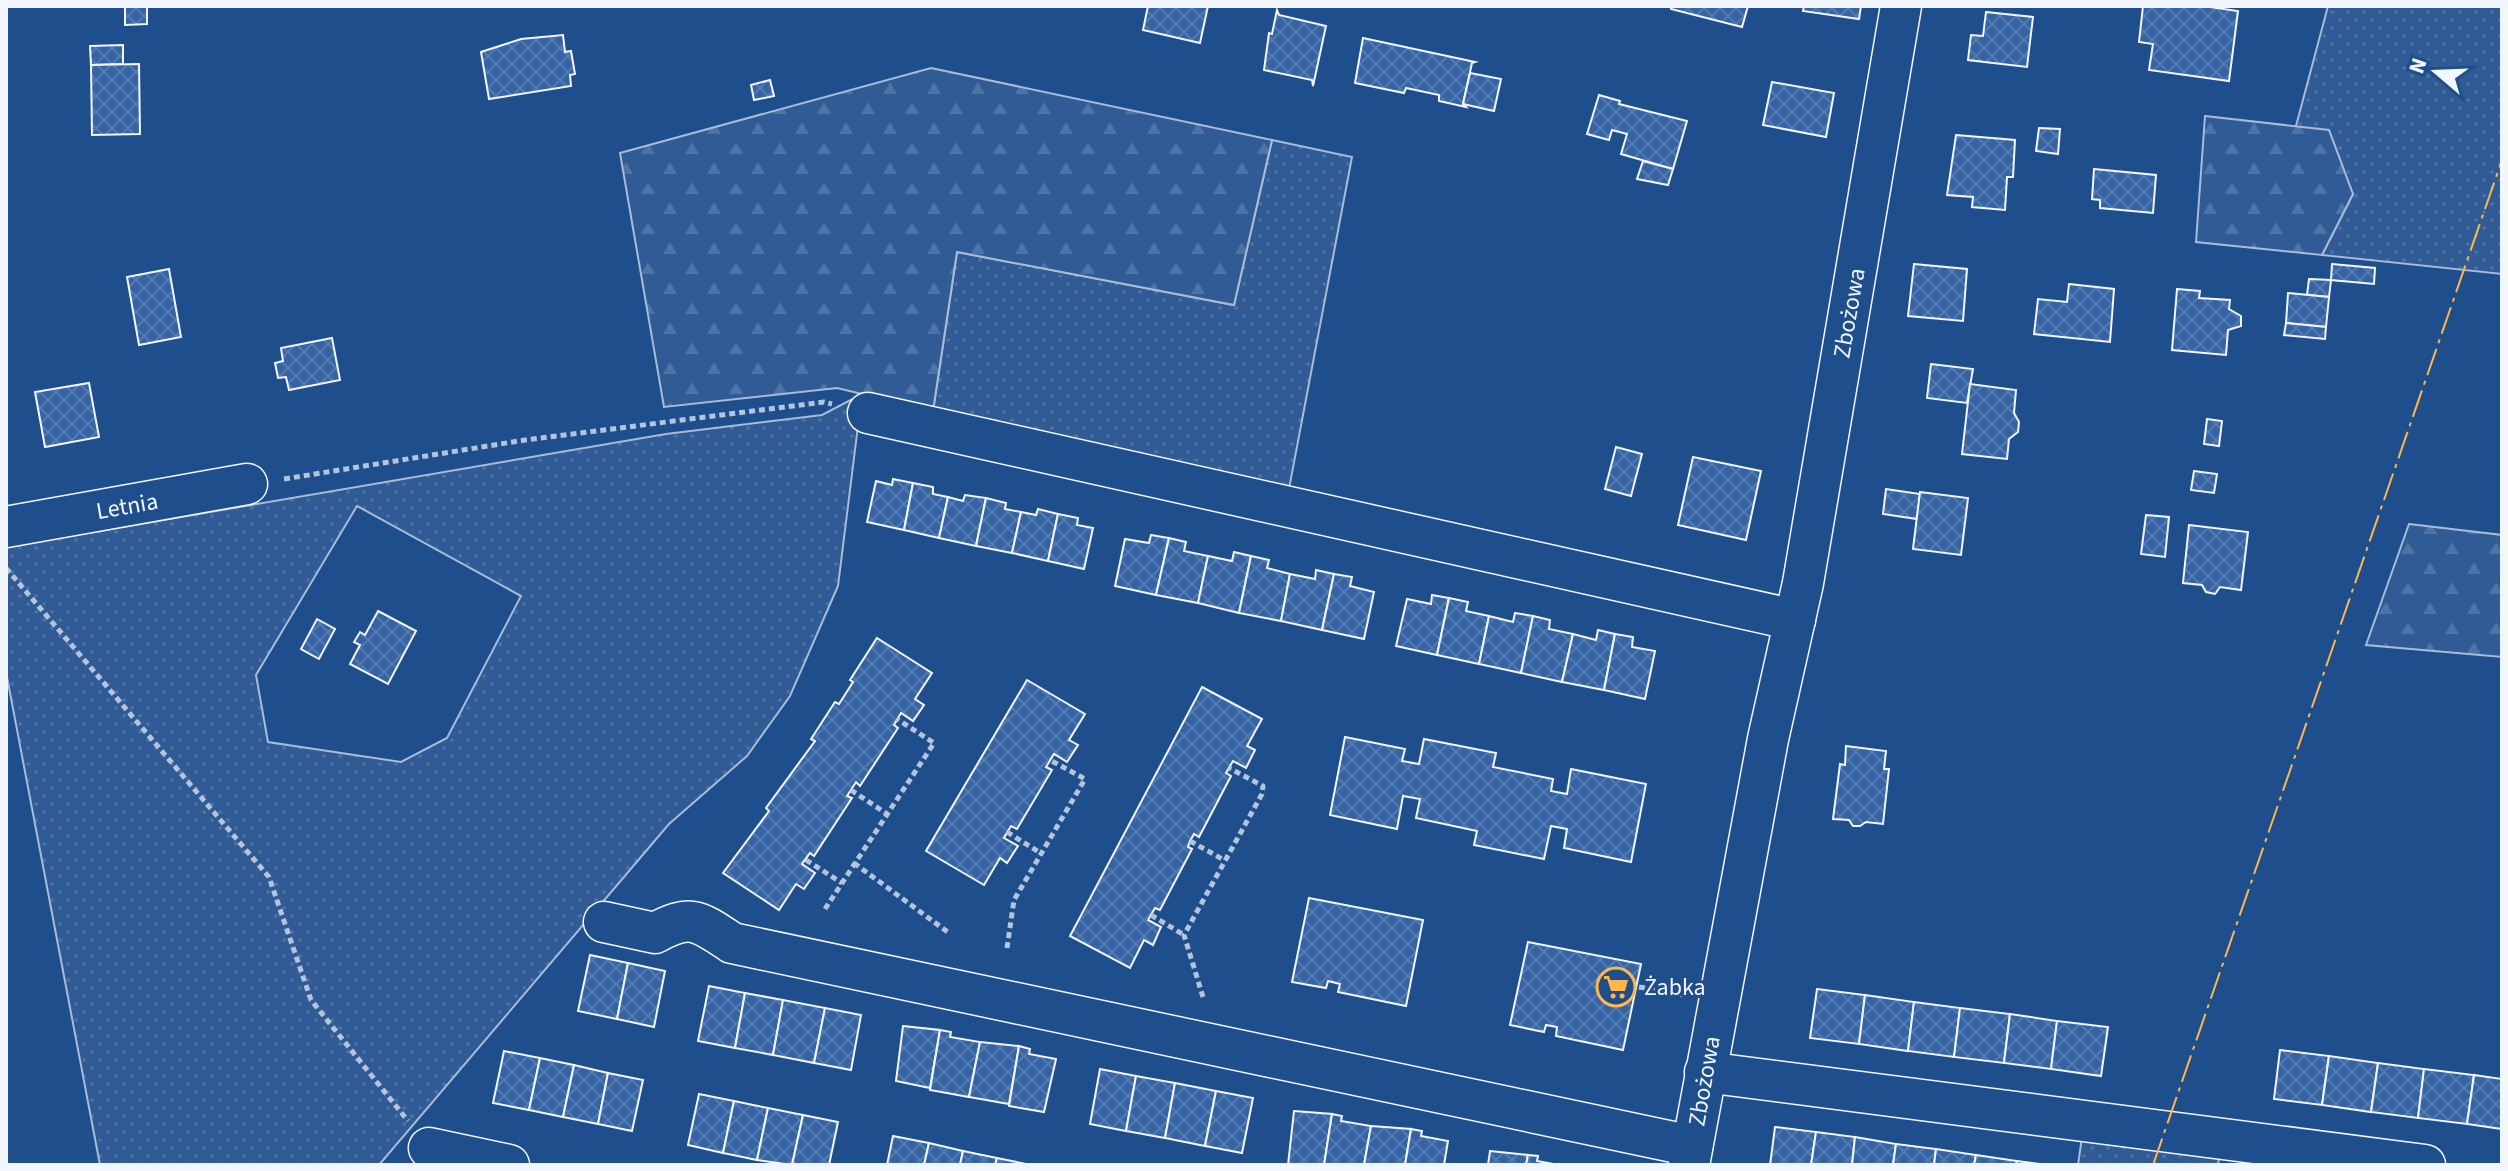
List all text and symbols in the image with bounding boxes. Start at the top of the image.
north arrow [2396,32,2476,112]
text: N [2401,54,2436,78]
street label: Zbożowa [1824,265,1875,361]
street label: Letnia [93,484,161,529]
supermarket icon: Żabka [1595,966,1637,1008]
place label: Żabka [1644,970,1706,1005]
street label: Zbożowa [1679,1033,1730,1129]

